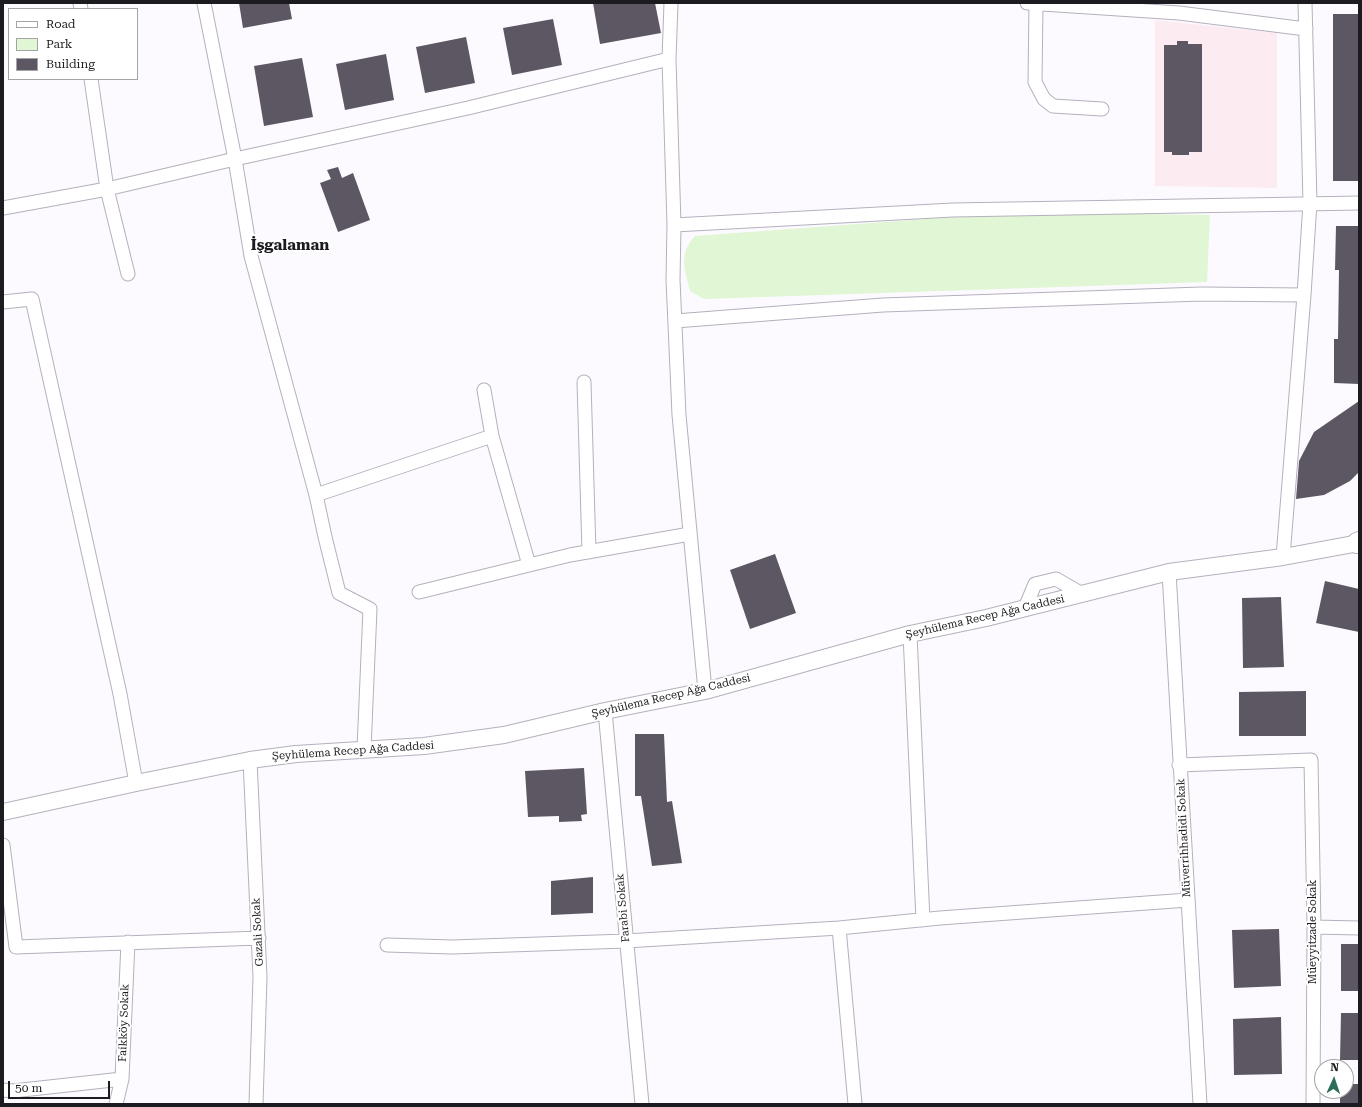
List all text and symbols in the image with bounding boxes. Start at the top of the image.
legend [8,8,138,80]
text: Road [46,17,75,31]
text: Park [46,37,72,51]
text: Building [46,57,95,71]
district label: İşgalaman [251,237,329,255]
street label: Şeyhülema Recep Ağa Caddesi [904,592,1066,642]
street label: Şeyhülema Recep Ağa Caddesi [590,671,752,721]
street label: Şeyhülema Recep Ağa Caddesi [271,739,435,763]
street label: Müverrihhadidi Sokak [1174,778,1194,898]
street label: Farabi Sokak [613,873,633,943]
street label: Müeyyitzade Sokak [1306,880,1320,984]
street label: Gazali Sokak [250,897,266,967]
street label: Faikköy Sokak [116,984,132,1062]
north arrow [1314,1059,1354,1099]
text: N [1330,1061,1339,1074]
scale bar [10,1073,112,1099]
text: 50 m [15,1081,42,1095]

